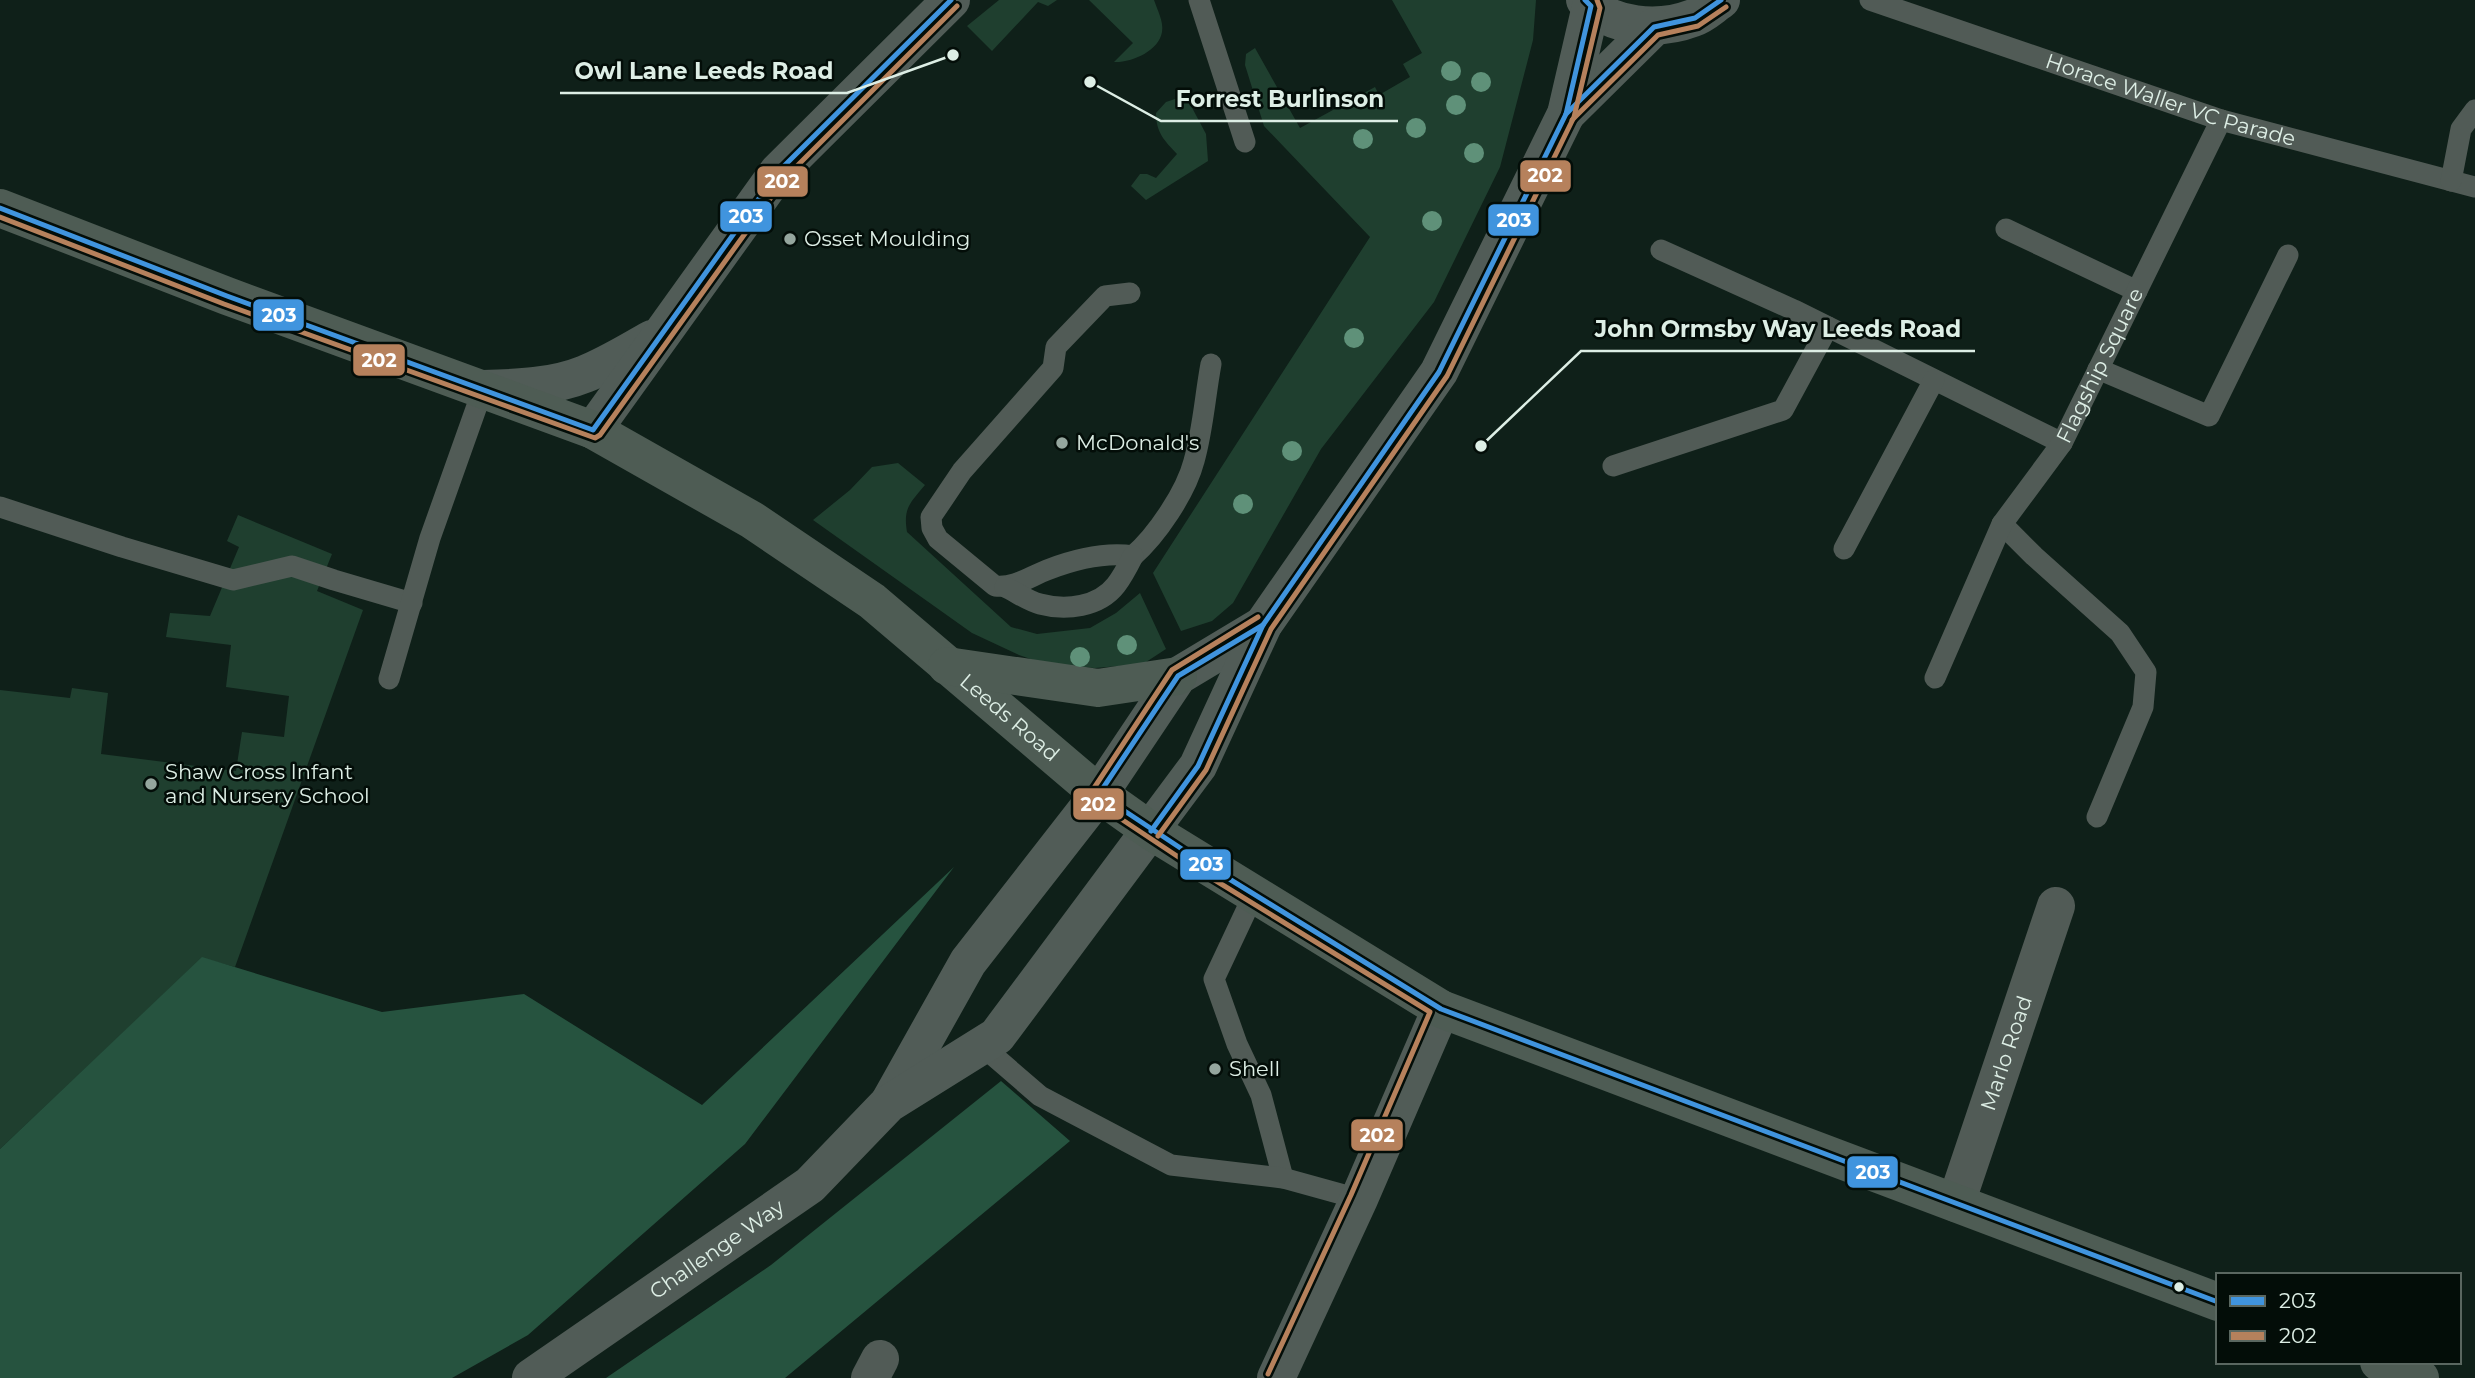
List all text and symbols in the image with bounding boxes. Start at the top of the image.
street label: Horace Waller VC Parade [2042,48,2298,151]
callout: Owl Lane Leeds Road [560,49,847,93]
text: Owl Lane Leeds Road [574,57,834,85]
callout: Forrest Burlinson [1161,77,1398,121]
text: Forrest Burlinson [1176,85,1384,113]
line badge: 202 [1519,159,1572,193]
text: 202 [1527,164,1563,187]
line badge: 202 [756,165,809,198]
text: 202 [764,170,800,193]
line badge: 203 [719,200,773,233]
line badge: 203 [1487,203,1540,237]
text: 203 [728,205,764,228]
text: 203 [1496,209,1532,232]
place label: Osset Moulding [804,226,970,251]
marker: Osset Moulding [782,231,798,247]
street label: Flagship Square [2051,284,2148,447]
line badge: 203 [252,298,305,332]
text: 203 [261,304,297,327]
callout: John Ormsby Way Leeds Road [1581,307,1975,351]
text: John Ormsby Way Leeds Road [1594,315,1961,343]
line badge: 202 [352,343,406,377]
text: 202 [361,349,397,372]
place label: McDonald's [1076,430,1199,455]
marker: McDonald's [1054,435,1070,451]
street label: Leeds Road [955,668,1064,767]
place label: Shaw Cross Infant and Nursery School [165,759,370,808]
marker: Shaw Cross Infant and Nursery School [143,776,159,792]
line badge: 202 [1072,787,1125,821]
text: 202 [1080,793,1116,816]
line badge: 203 [1179,848,1232,881]
text: 203 [1188,853,1224,876]
street label: Marlo Road [1975,992,2037,1114]
place label: Shell [1229,1056,1280,1081]
marker: Shell [1207,1061,1223,1077]
line badge: 202 [1350,1118,1404,1152]
text: 202 [1359,1124,1395,1147]
line badge: 203 [1846,1155,1899,1189]
text: 203 [1855,1161,1891,1184]
street label: Challenge Way [645,1193,789,1304]
legend [2216,1273,2461,1364]
unlabelled marker [2172,1280,2186,1294]
text: 203 [2279,1288,2316,1313]
text: 202 [2279,1323,2317,1348]

